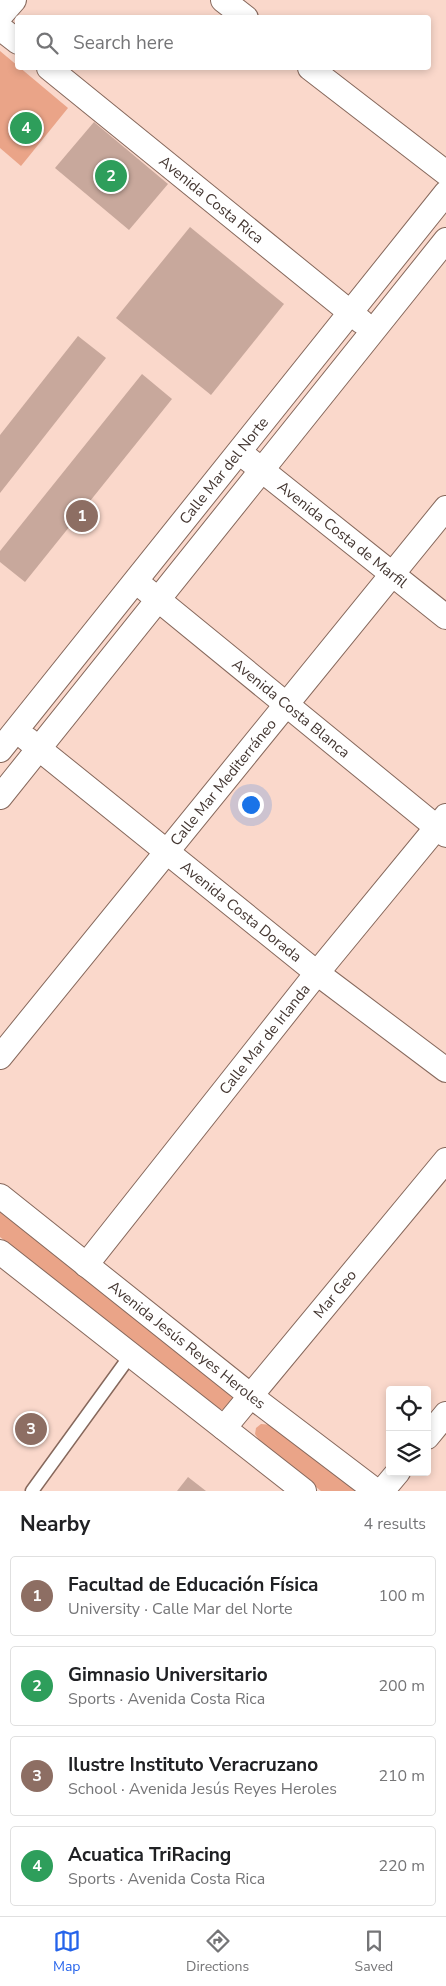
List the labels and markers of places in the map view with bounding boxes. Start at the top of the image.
pin: 4 [10,109,42,147]
pin: 2 [95,157,127,195]
pin: 1 [66,497,98,535]
pin: 3 [15,1410,47,1448]

